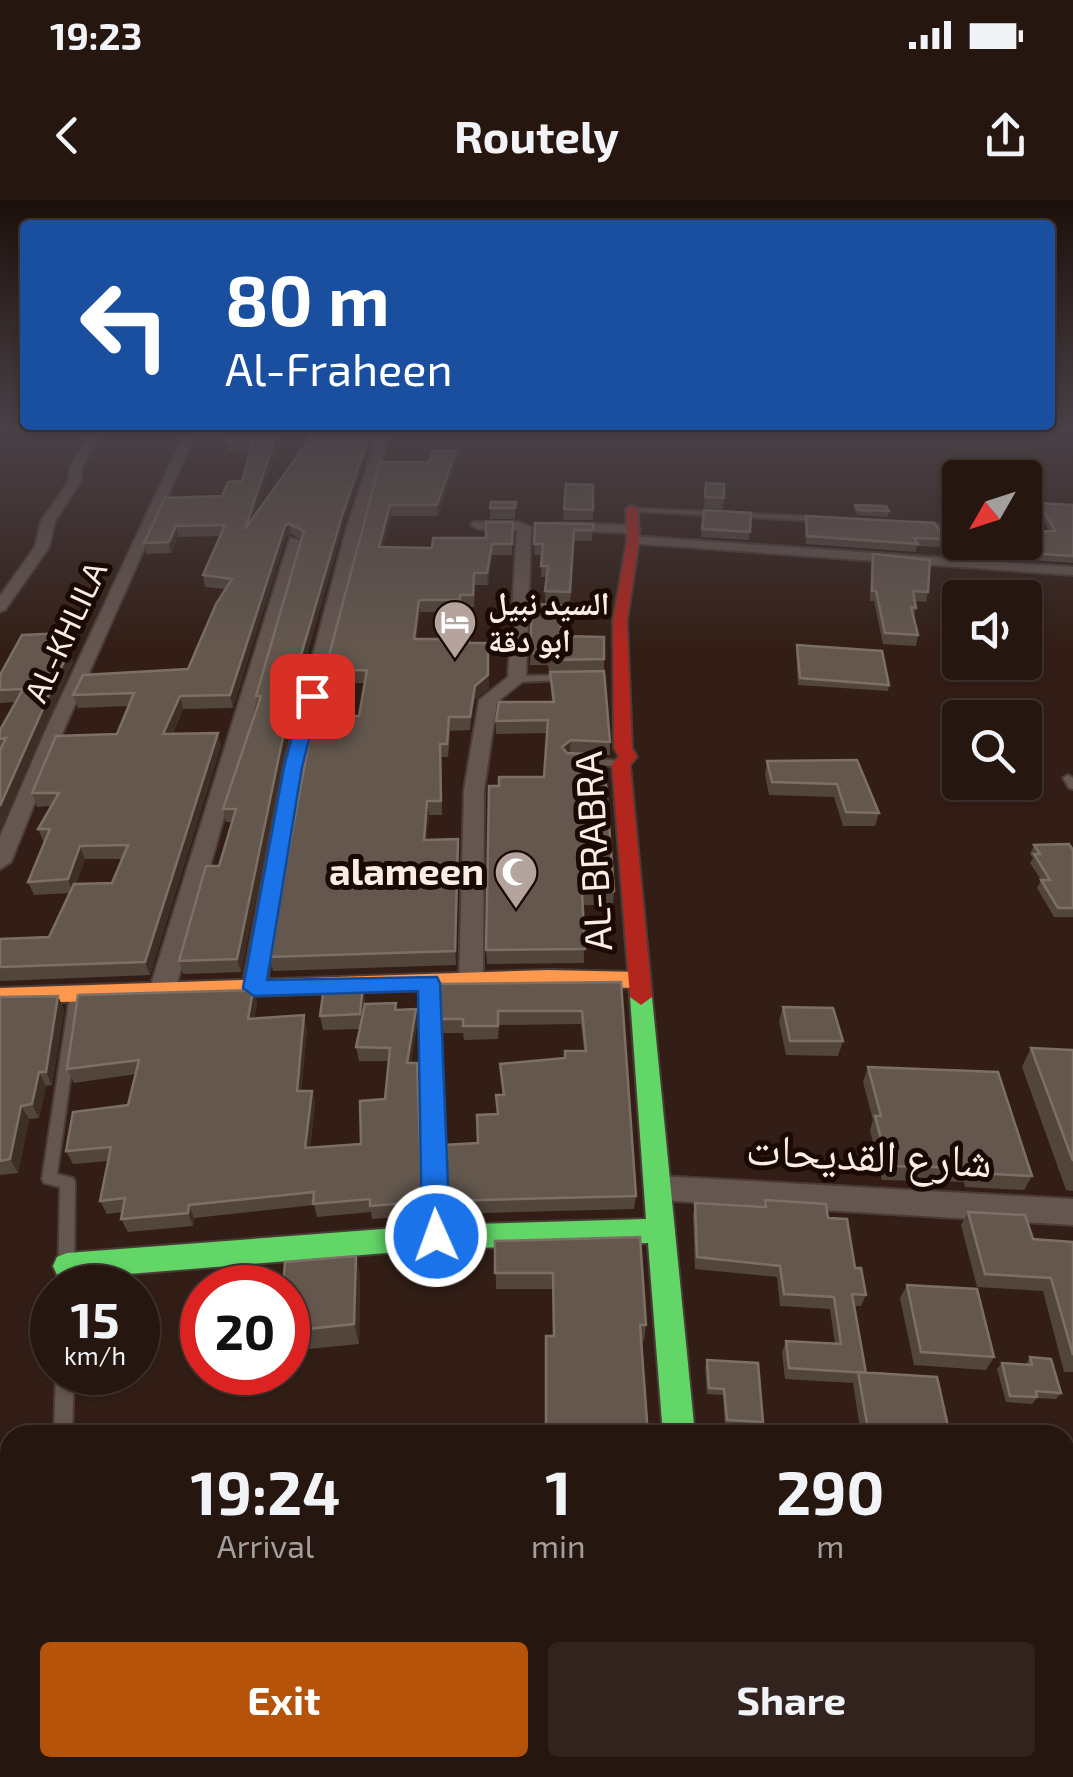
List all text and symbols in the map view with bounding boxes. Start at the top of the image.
text: 19:23 [50,12,142,58]
icon: back [40,108,95,163]
text: Routely [454,108,619,162]
icon: share [978,108,1033,163]
text: 80 m [225,256,390,340]
icon: left [60,260,190,390]
text: Al-Fraheen [225,341,453,395]
north arrow [942,460,1042,560]
map controls [942,460,1042,800]
street label: AL-KHLILA [15,555,113,707]
button: sound [942,580,1042,680]
place label: السيد نبيل ابو دقة [488,583,610,659]
hotel icon: السيد نبيل ابو دقة [432,599,478,660]
pin [270,654,355,739]
icon: arrive [285,669,340,724]
button: search [942,700,1042,800]
street label: AL-BRABRA [564,750,620,952]
place label: alameen [329,847,484,893]
mosque icon: alameen [493,849,539,910]
street label: شارع القديحات [745,1120,993,1190]
position arrow [384,1184,488,1288]
speed limit sign: 20 [180,1265,310,1395]
text: 15 [70,1288,120,1348]
text: km/h [64,1340,126,1370]
text: 19:24 [191,1455,340,1527]
text: 1 [545,1455,571,1527]
text: 290 [776,1455,884,1527]
text: Arrival [217,1526,314,1564]
text: min [531,1526,586,1564]
text: m [816,1526,844,1564]
button: Exit [40,1642,528,1757]
button: Share [548,1642,1035,1757]

